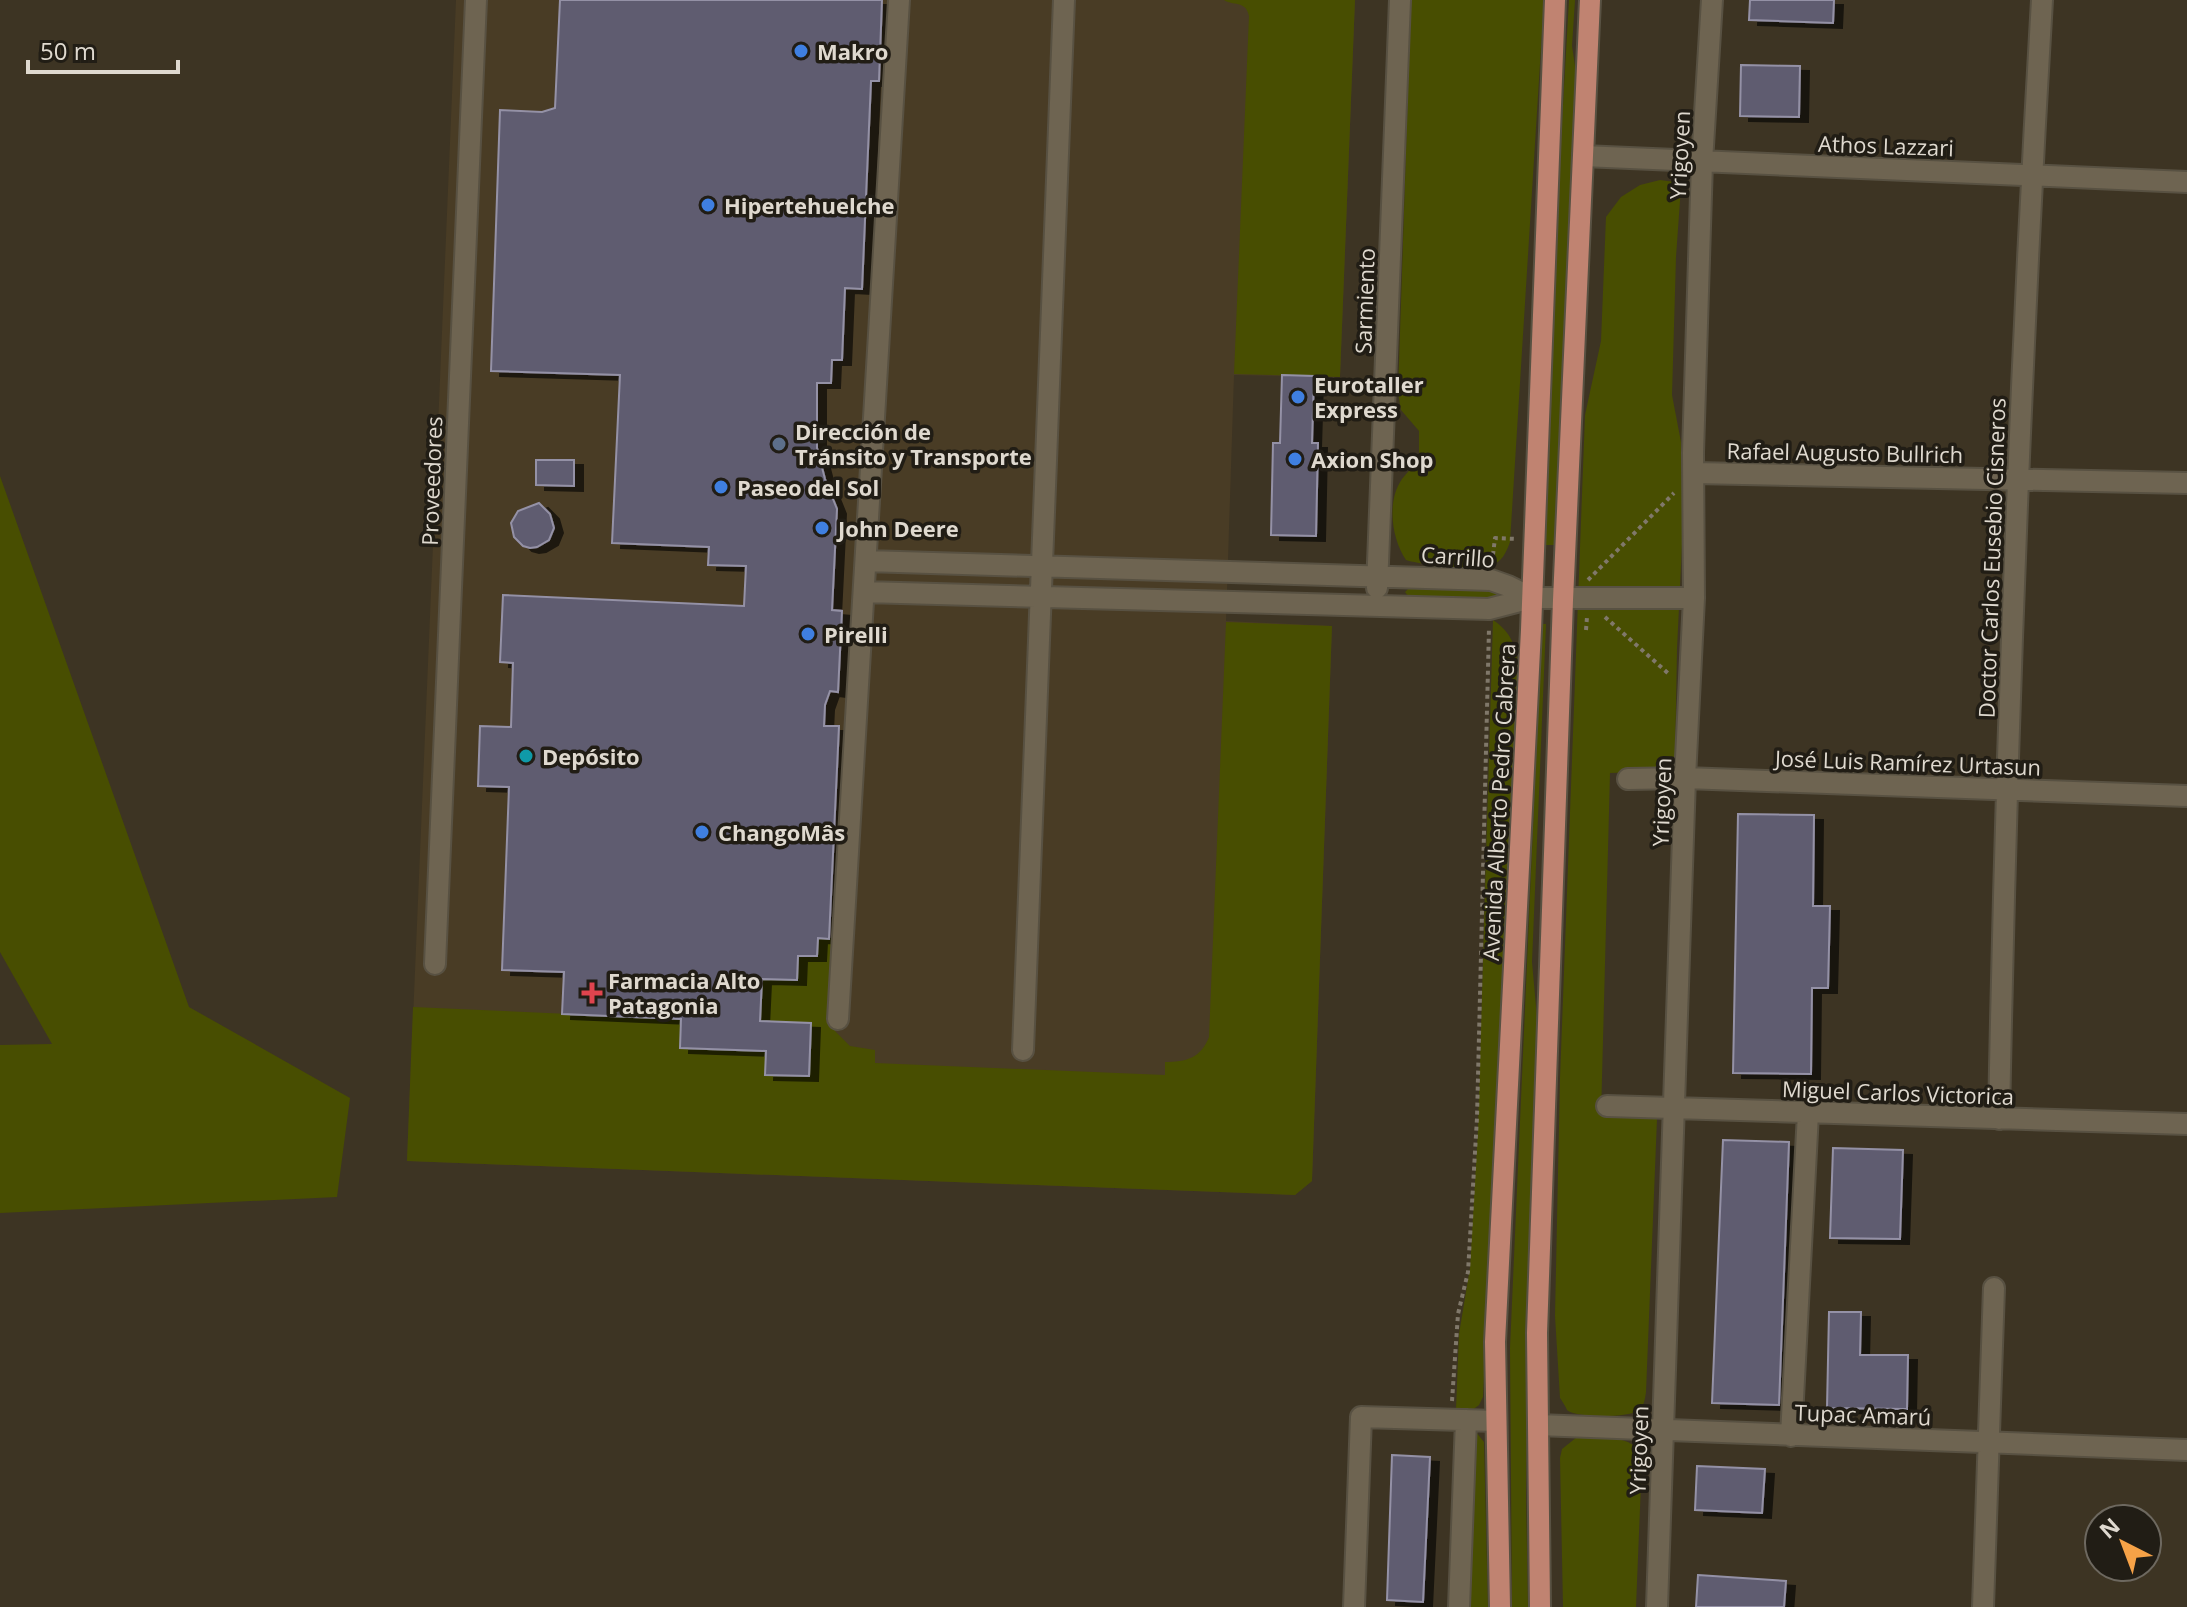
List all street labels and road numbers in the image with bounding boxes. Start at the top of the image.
street label: Yrigoyen [1662,110,1696,200]
street label: Athos Lazzari [1818,128,1954,162]
street label: Sarmiento [1347,247,1381,355]
street label: Doctor Carlos Eusebio Cisneros [1970,397,2012,719]
street label: Proveedores [414,416,448,546]
street label: Rafael Augusto Bullrich [1726,435,1964,469]
street label: Carrillo [1420,538,1496,574]
street label: Avenida Alberto Pedro Cabrera [1475,643,1521,961]
street label: José Luis Ramírez Urtasun [1773,742,2041,782]
street label: Yrigoyen [1644,757,1678,847]
street label: Miguel Carlos Victorica [1782,1073,2014,1111]
street label: Tupac Amarú [1794,1397,1932,1431]
street label: Yrigoyen [1621,1405,1655,1495]

